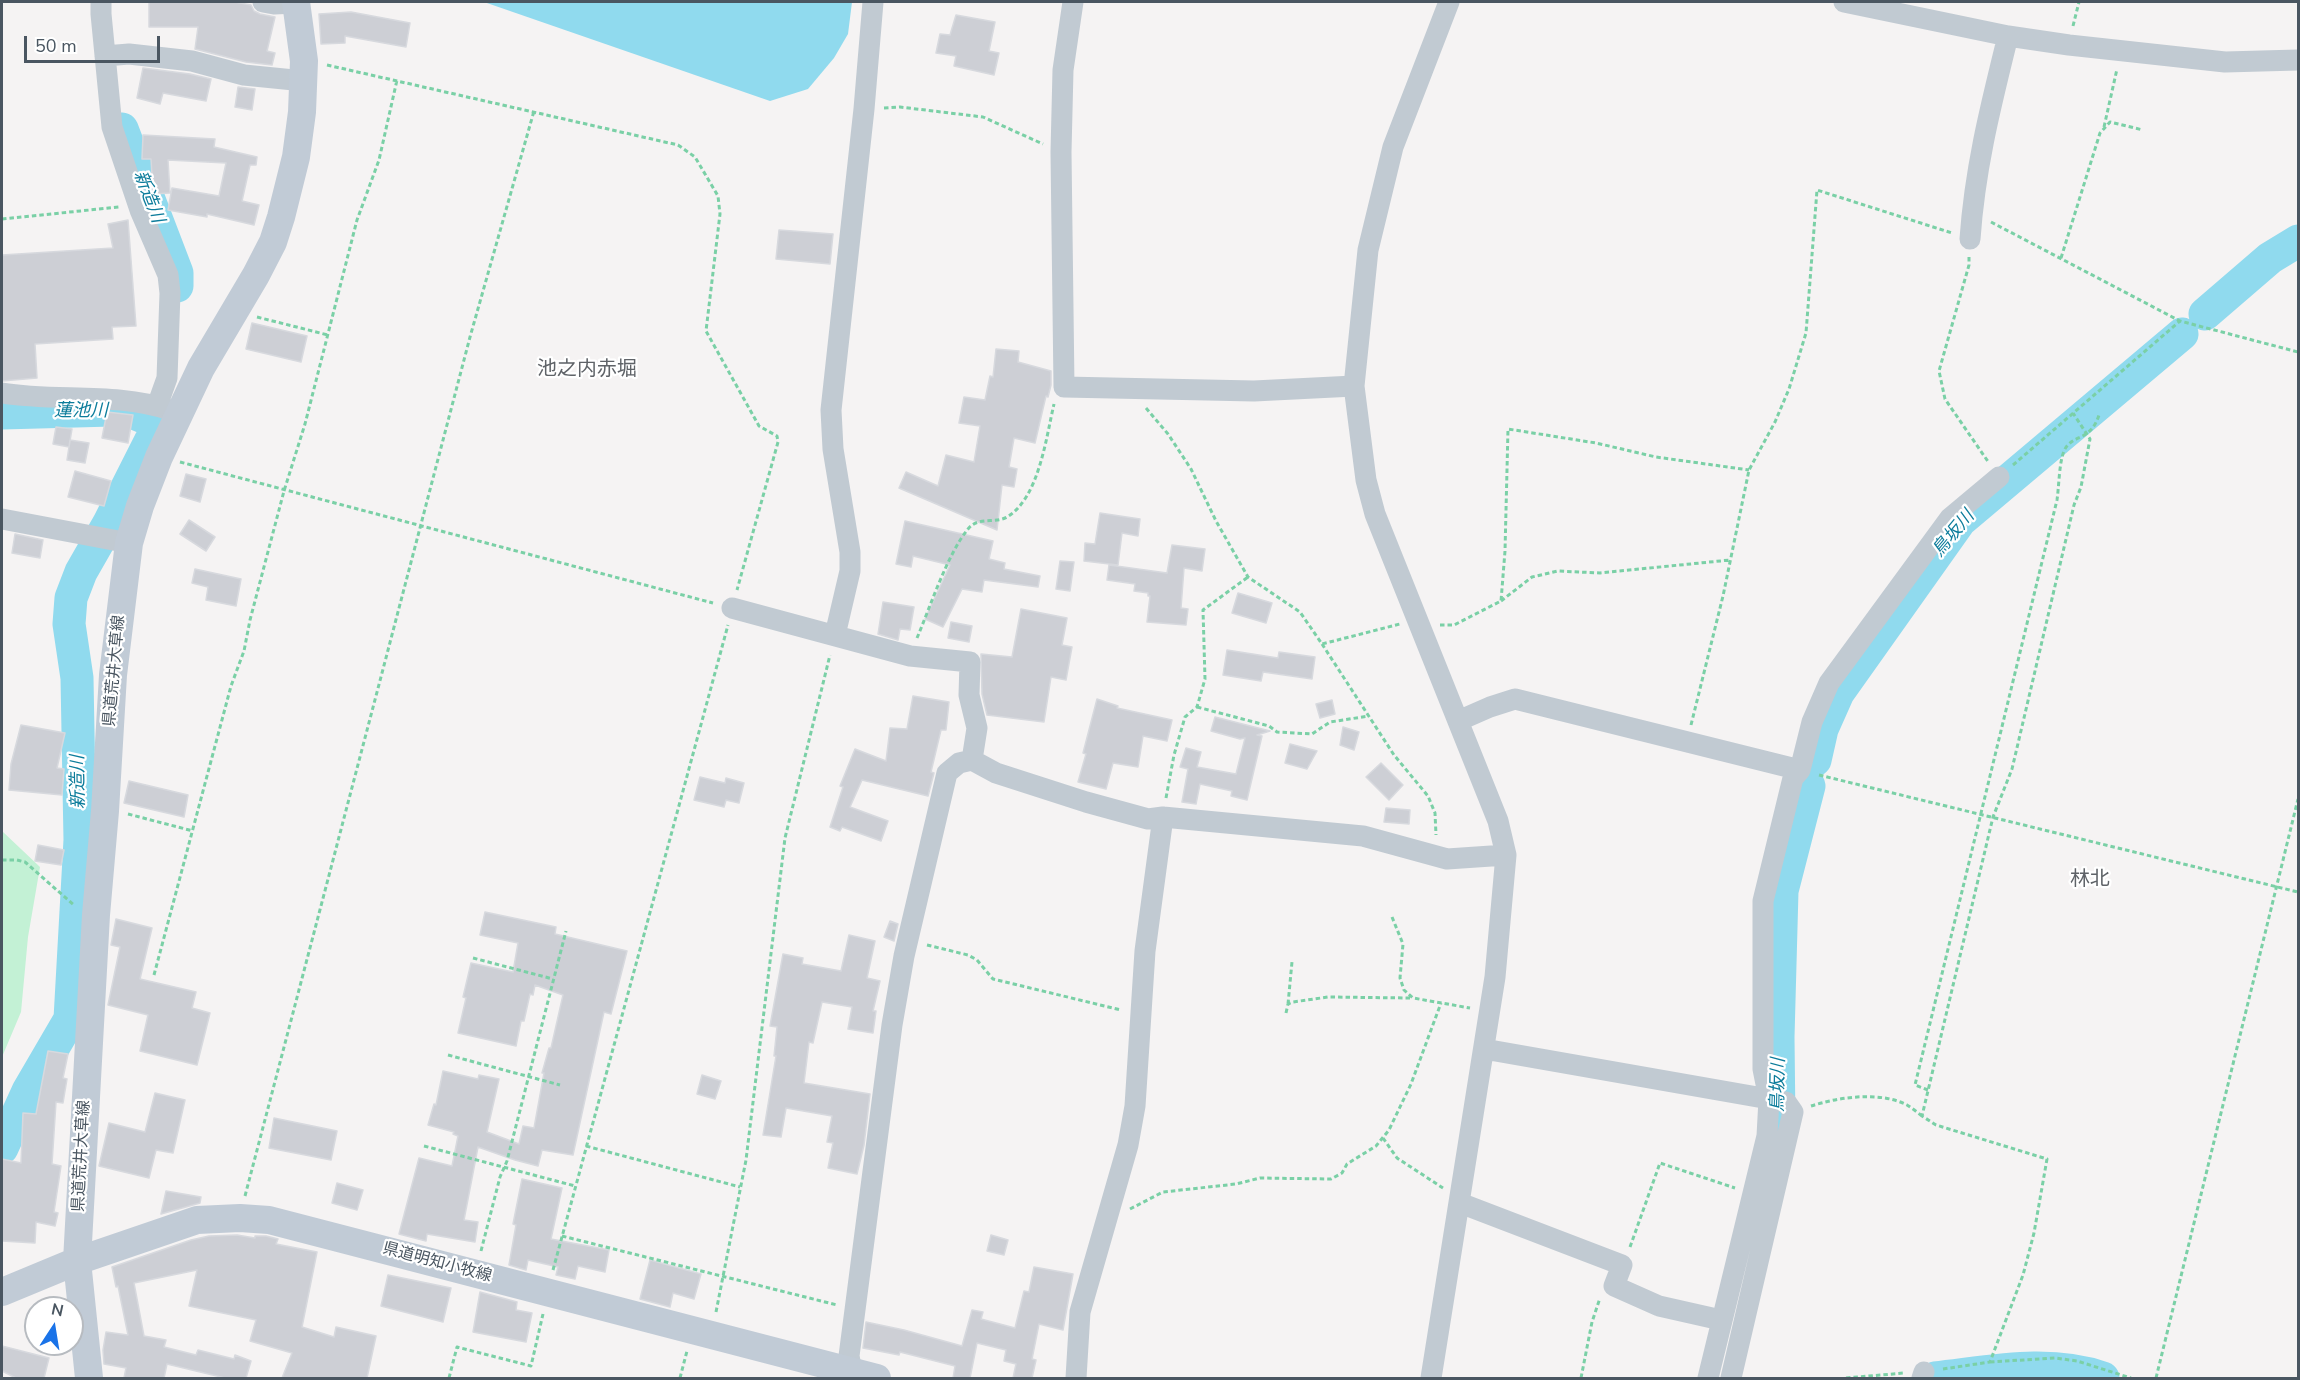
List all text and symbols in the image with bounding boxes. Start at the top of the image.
scale bar [27,24,164,62]
text: 50 m [35,34,77,58]
water label: 新造川 [128,168,168,226]
district label: 池之内赤堀 [537,358,637,382]
water label: 蓮池川 [54,401,108,423]
water label: 鳥坂川 [1928,506,1980,562]
street label: 県道荒井大草線 [101,614,129,728]
water label: 新造川 [68,755,90,809]
district label: 林北 [2070,868,2110,892]
water label: 鳥坂川 [1768,1058,1790,1112]
street label: 県道荒井大草線 [69,1100,95,1212]
street label: 県道明知小牧線 [380,1239,494,1287]
north arrow [24,1296,84,1356]
text: N [49,1298,65,1322]

